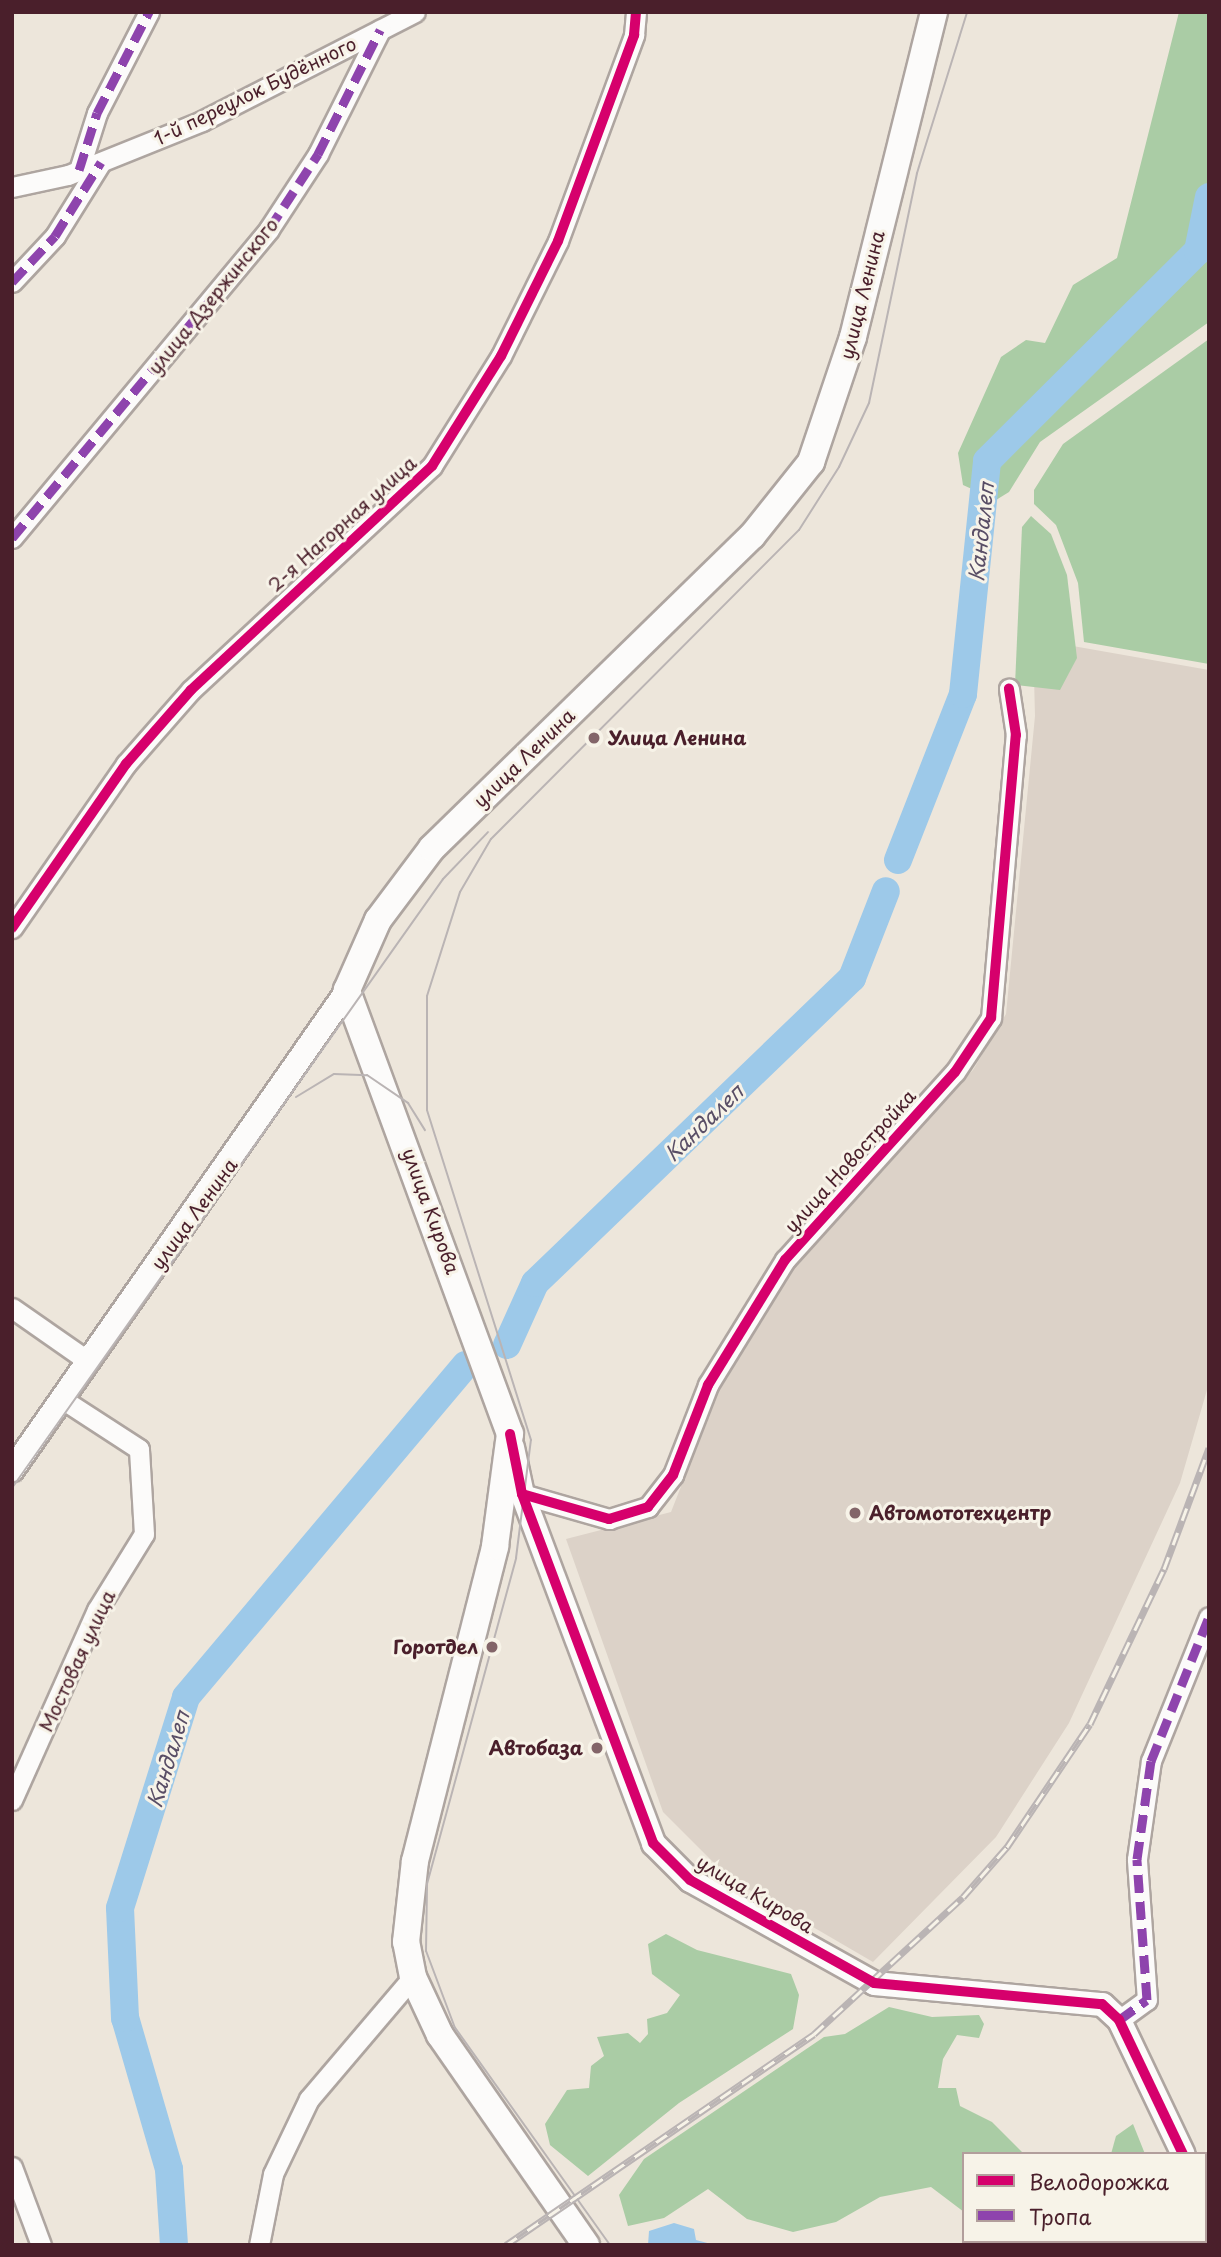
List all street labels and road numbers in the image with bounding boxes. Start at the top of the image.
street label: 1-й переулок Будённого [150,32,360,150]
street label: улица Дзержинского [143,213,283,379]
street label: улица Ленина [835,228,889,362]
street label: 2-я Нагорная улица [263,451,421,597]
street label: улица Ленина [468,704,580,812]
street label: улица Новостройка [779,1084,921,1238]
street label: улица Кирова [398,1145,464,1277]
street label: улица Ленина [146,1154,242,1274]
street label: Мостовая улица [34,1586,120,1736]
street label: улица Кирова [692,1850,818,1938]

